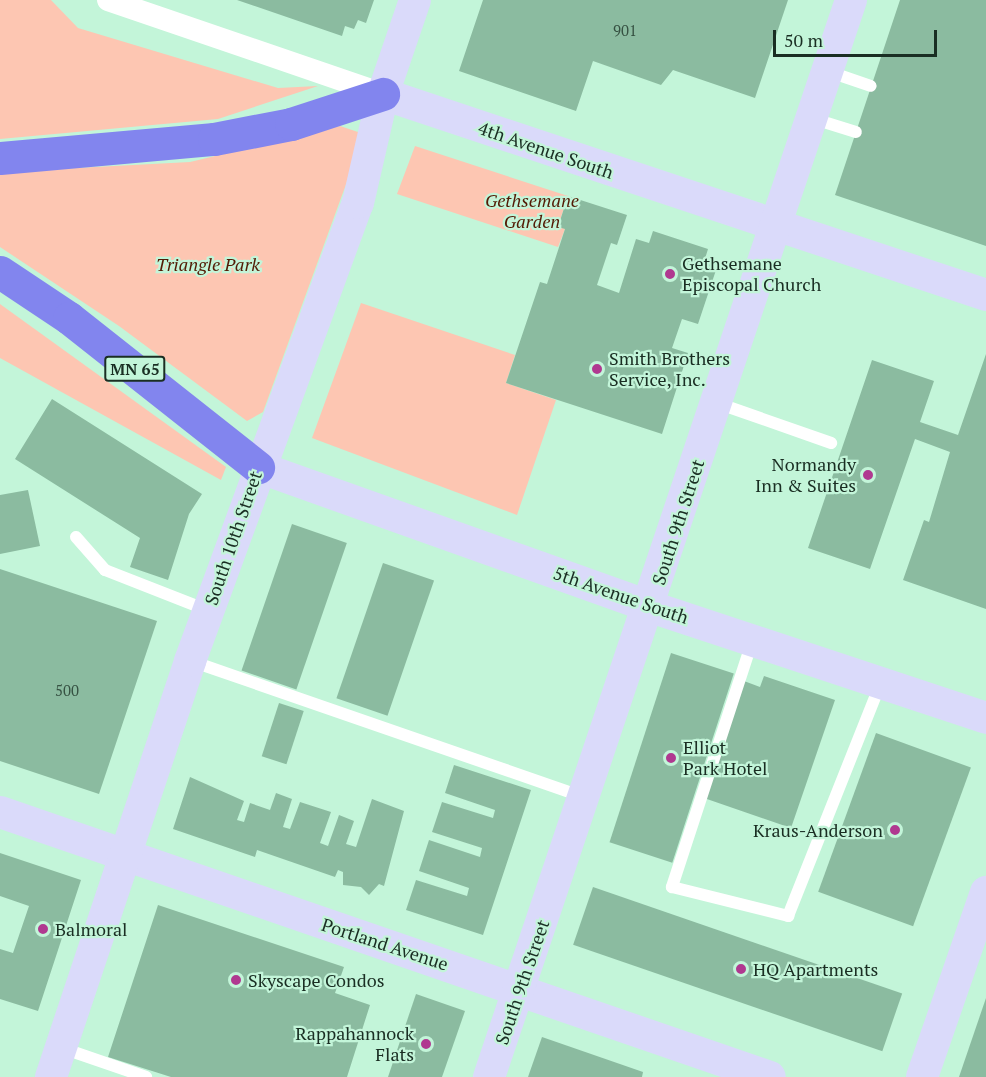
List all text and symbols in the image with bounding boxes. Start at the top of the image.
scale bar [776,18,940,56]
house number: 901 [613,22,637,40]
text: 50 m [784,28,823,52]
street label: 4th Avenue South [475,117,617,183]
park label: Gethsemane Garden [485,190,579,232]
park label: Triangle Park [156,253,260,275]
place label: Gethsemane Episcopal Church [682,253,821,296]
marker: Gethsemane Episcopal Church [663,267,677,281]
place label: Smith Brothers Service, Inc. [609,348,730,391]
road number: MN 65 [104,356,166,382]
marker: Smith Brothers Service, Inc. [590,362,604,376]
place label: Normandy Inn & Suites [755,454,856,496]
street label: South 9th Street [648,456,708,588]
street label: South 10th Street [200,468,266,608]
marker: Normandy Inn & Suites [861,468,875,482]
street label: 5th Avenue South [550,562,692,628]
house number: 500 [55,682,79,700]
place label: Elliot Park Hotel [683,737,767,780]
marker: Elliot Park Hotel [664,751,678,765]
place label: Kraus-Anderson [753,819,883,841]
marker: Kraus-Anderson [888,823,902,837]
street label: Portland Avenue [319,913,451,975]
street label: South 9th Street [490,917,554,1047]
place label: Balmoral [55,918,127,940]
marker: Balmoral [36,922,50,936]
place label: HQ Apartments [753,958,879,980]
marker: HQ Apartments [734,962,748,976]
place label: Skyscape Condos [248,969,384,991]
marker: Skyscape Condos [229,973,243,987]
place label: Rappahannock Flats [295,1023,414,1066]
marker: Rappahannock Flats [419,1037,433,1051]

